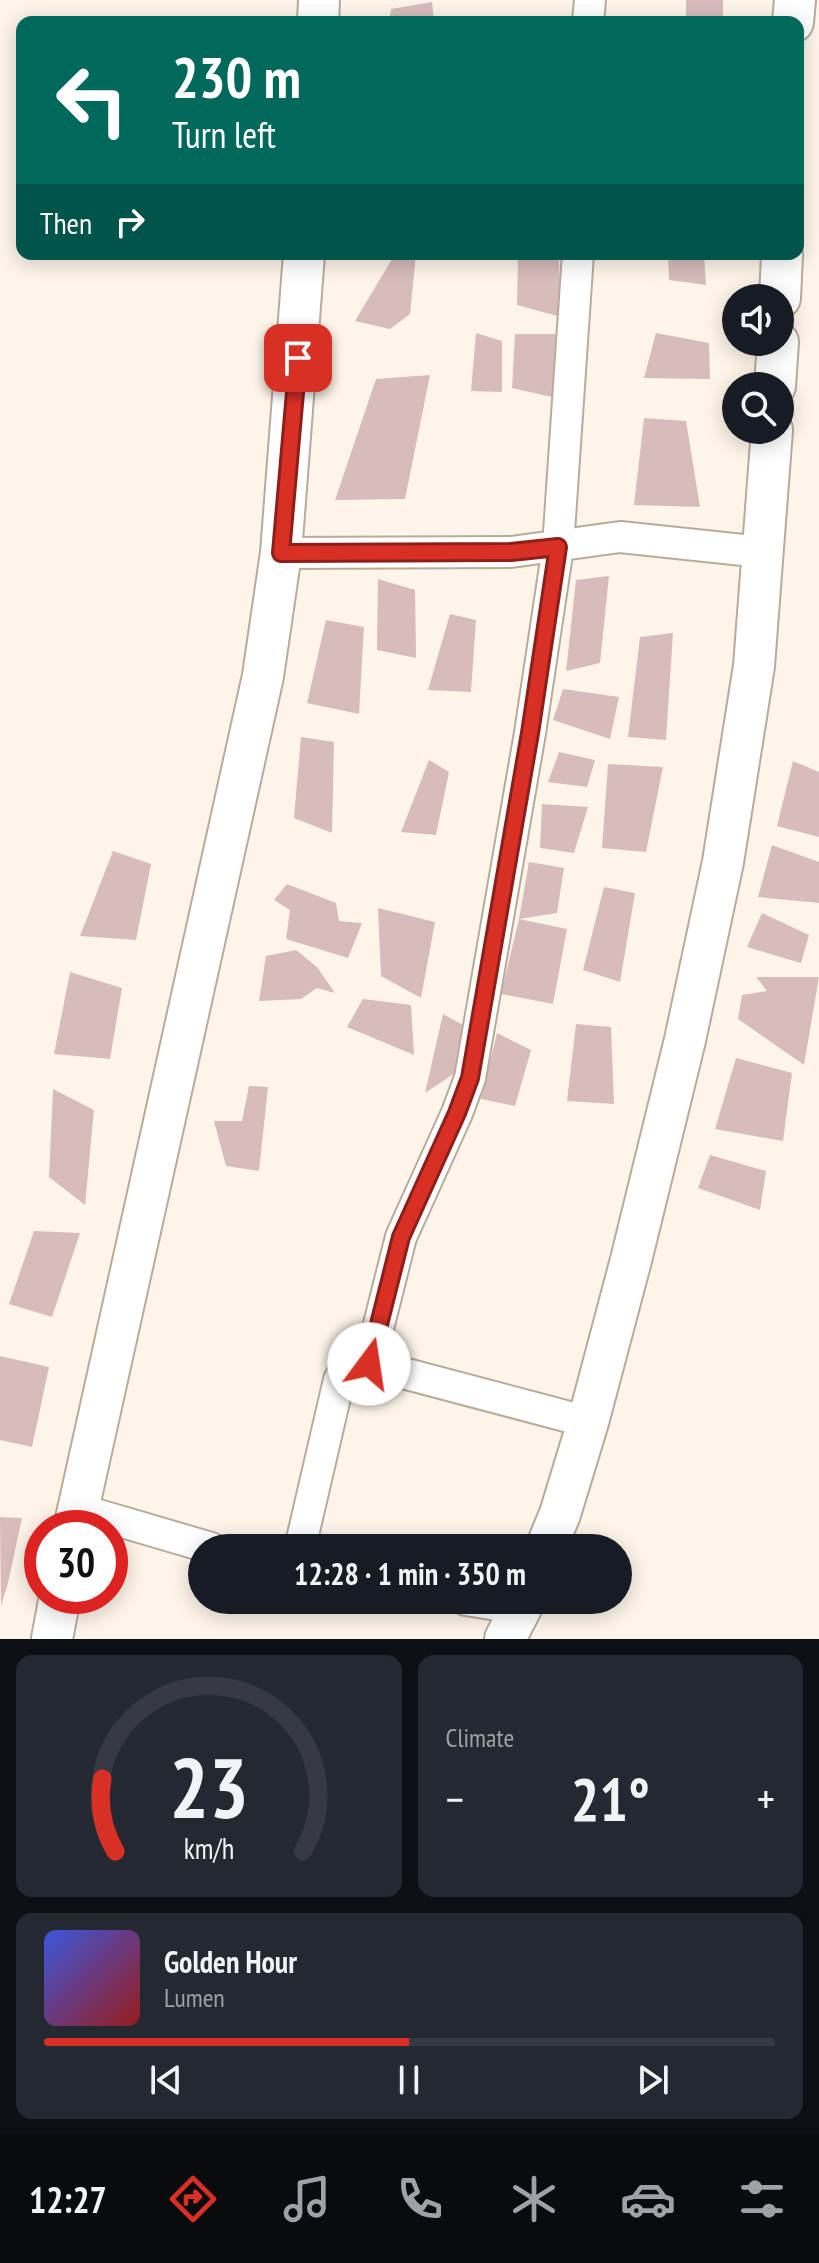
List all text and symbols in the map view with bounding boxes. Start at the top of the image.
text: 230 m [172,41,301,113]
icon: left [40,48,144,152]
text: Turn left [172,111,276,158]
icon: right [108,200,152,244]
text: Then [40,203,92,242]
map controls [722,284,794,444]
button: sound [722,284,794,356]
pin [264,324,332,392]
icon: arrive [276,336,320,380]
button: search [722,372,794,444]
position arrow [327,1322,411,1406]
speed limit sign: 30 [24,1510,128,1614]
text: 12:28 · 1 min · 350 m [294,1554,526,1593]
text: Climate [446,1721,514,1754]
text: 23 [169,1733,249,1841]
text: 21° [571,1760,650,1838]
text: − [446,1770,464,1827]
text: + [757,1770,775,1827]
text: km/h [183,1830,234,1867]
text: Golden Hour [164,1942,297,1981]
text: Lumen [164,1981,225,2014]
icon: previous [144,2058,188,2102]
icon: pause [387,2058,431,2102]
icon: next [631,2058,675,2102]
icon: directions [165,2171,221,2227]
icon: music [279,2171,335,2227]
icon: phone [392,2171,448,2227]
icon: climate [506,2171,562,2227]
icon: car [620,2171,676,2227]
icon: filters [734,2171,790,2227]
text: 12:27 [29,2176,107,2223]

